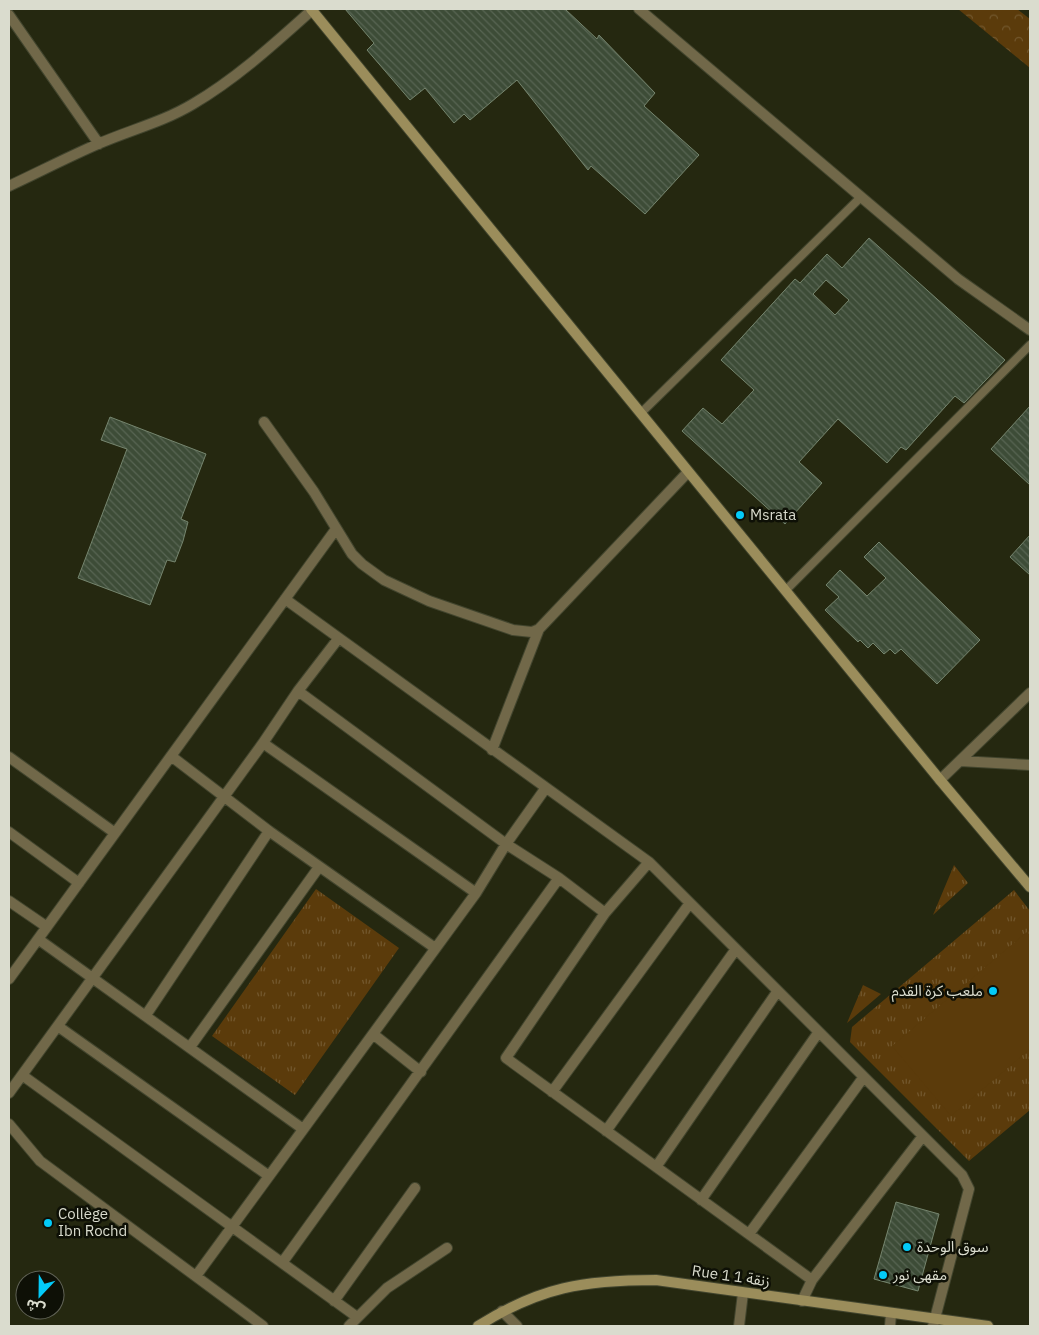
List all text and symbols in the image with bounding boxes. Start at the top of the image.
place label: Msrata [750,505,796,524]
marker: Msrata [734,509,746,521]
place label: ملعب كرة القدم [892,981,983,1002]
marker: ملعب كرة القدم [987,985,999,997]
place label: Collège Ibn Rochd [58,1204,127,1240]
marker: Collège Ibn Rochd [42,1217,54,1229]
place label: سوق الوحدة [917,1237,989,1256]
marker: سوق الوحدة [901,1241,913,1253]
street label: Rue 1 زنقة 1 [691,1261,771,1290]
place label: مقهى نور [892,1265,947,1284]
marker: مقهى نور [877,1269,889,1281]
north arrow [15,1270,65,1320]
text: ش [23,1295,47,1319]

